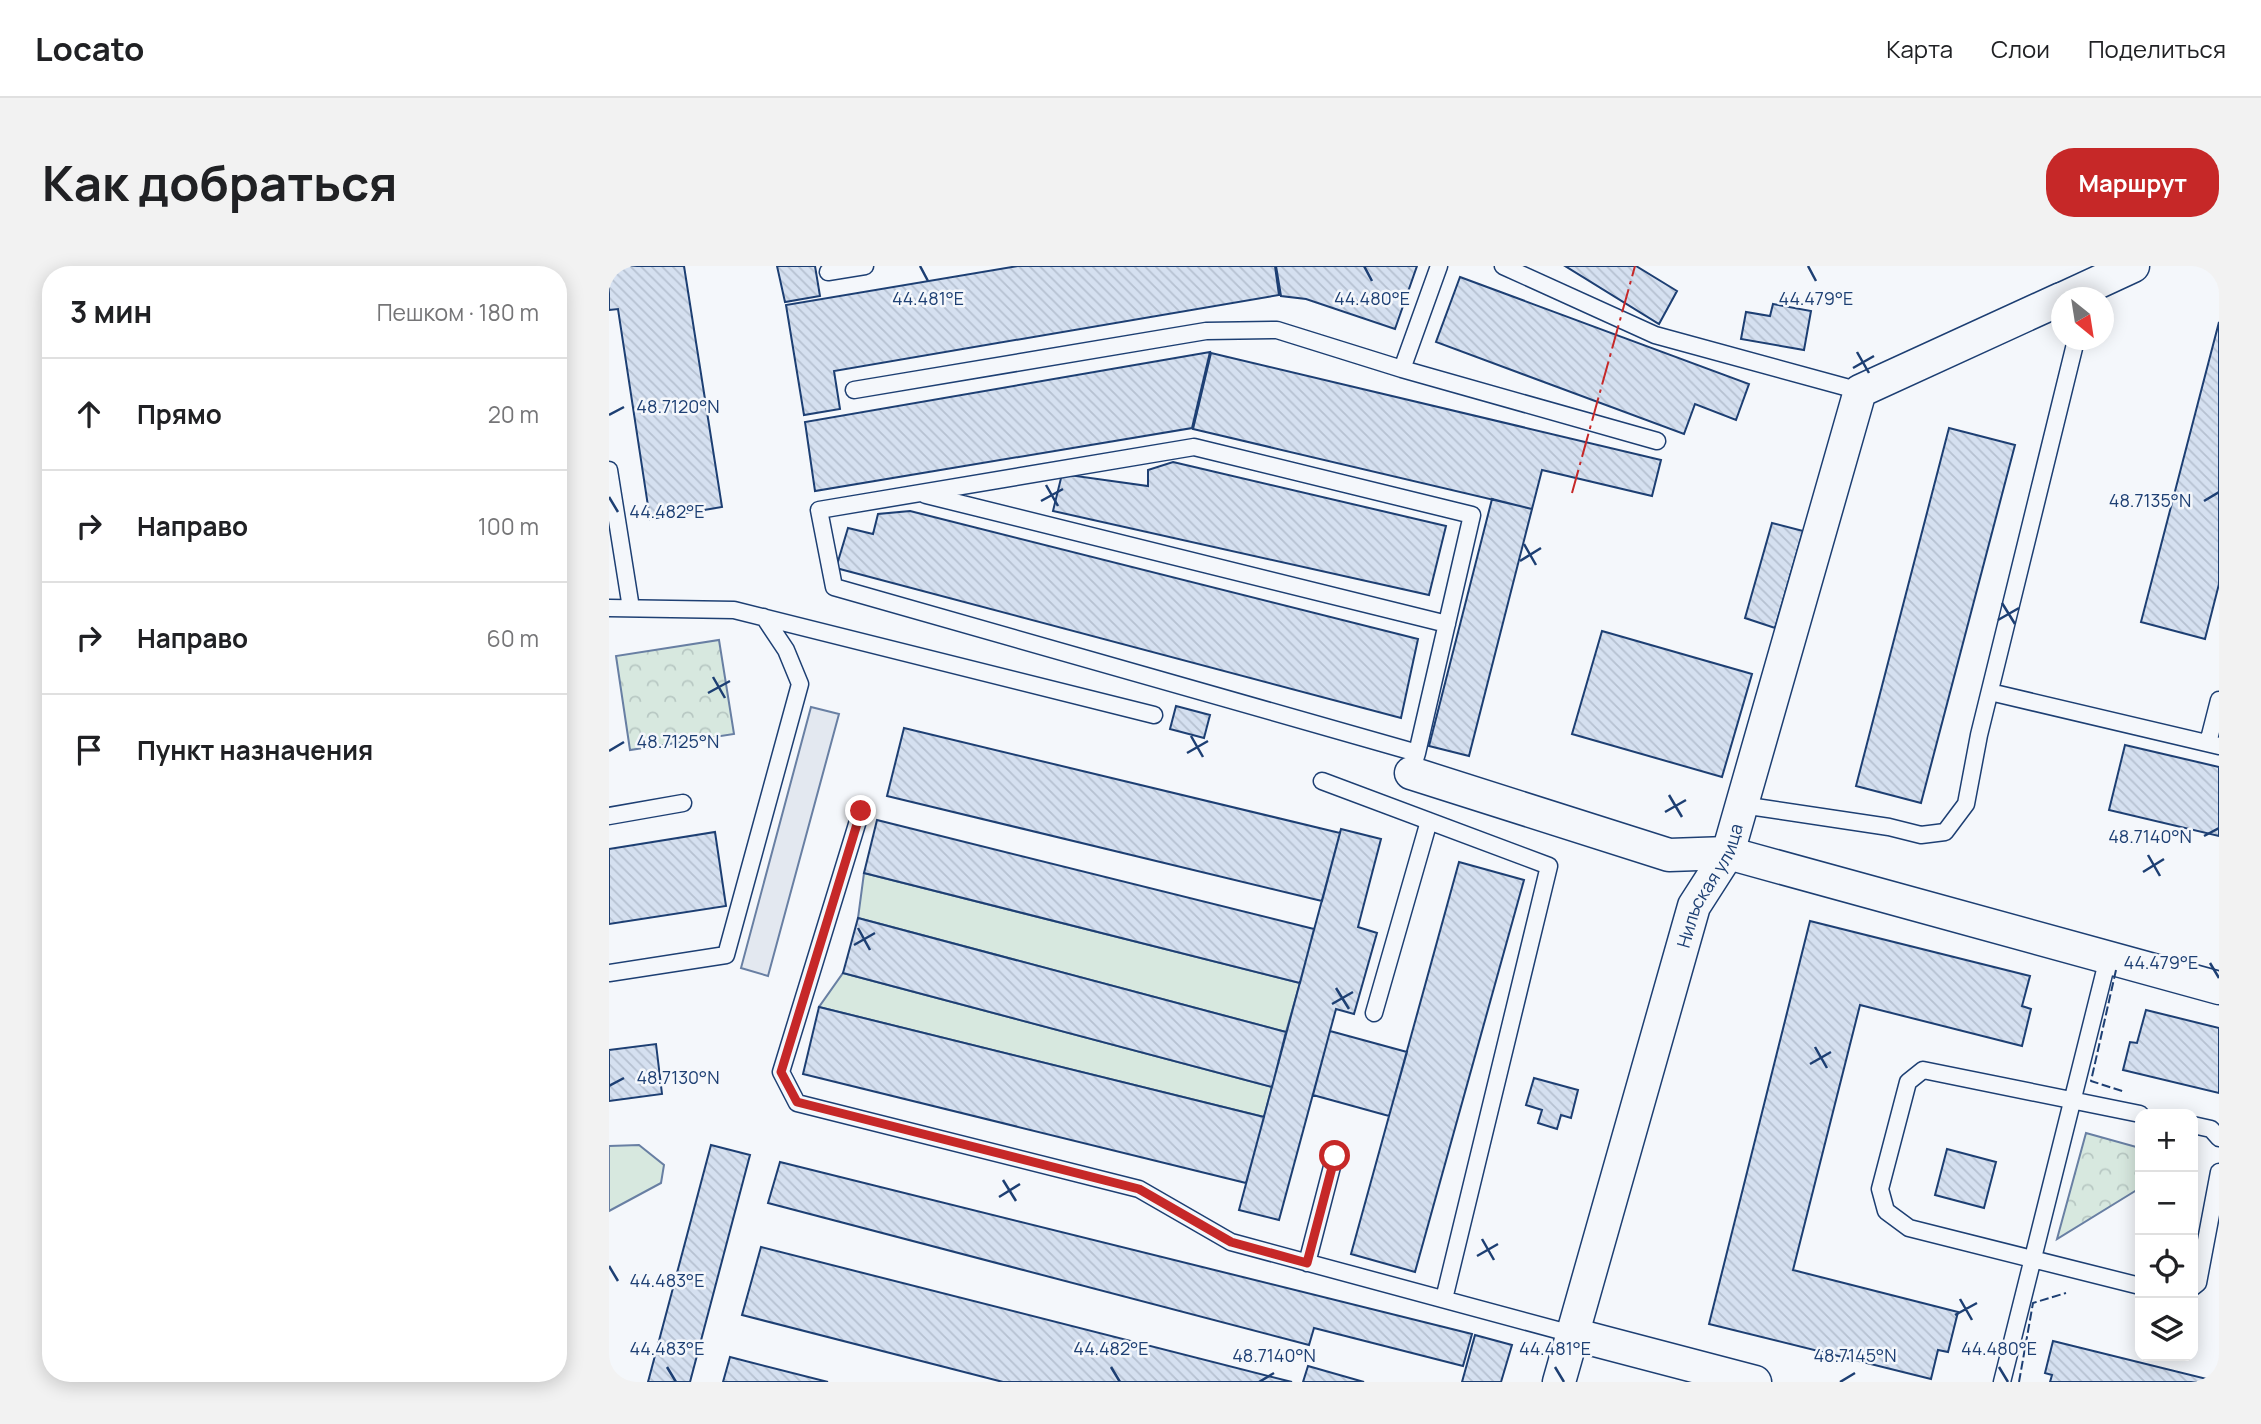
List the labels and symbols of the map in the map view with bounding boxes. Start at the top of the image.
text: 44.481°E [892,286,964,310]
text: 44.480°E [1334,286,1410,310]
text: 44.479°E [1779,286,1853,310]
north arrow [2051,287,2114,350]
text: 48.7120°N [636,394,720,418]
text: 48.7135°N [2109,488,2191,512]
text: 44.482°E [629,499,705,523]
text: 48.7125°N [637,729,719,753]
route end [845,795,876,826]
street label: Нильская улица [1671,821,1748,950]
text: 48.7140°N [2108,824,2192,848]
text: 44.479°E [2124,950,2198,974]
text: 48.7130°N [636,1065,720,1089]
route start [1319,1140,1350,1171]
text: 44.483°E [630,1268,704,1292]
text: 44.483°E [630,1336,704,1360]
text: 44.482°E [1073,1336,1149,1360]
text: 44.481°E [1519,1336,1591,1360]
text: 44.480°E [1961,1336,2037,1360]
text: 48.7140°N [1232,1343,1316,1367]
text: 48.7145°N [1813,1343,1897,1367]

